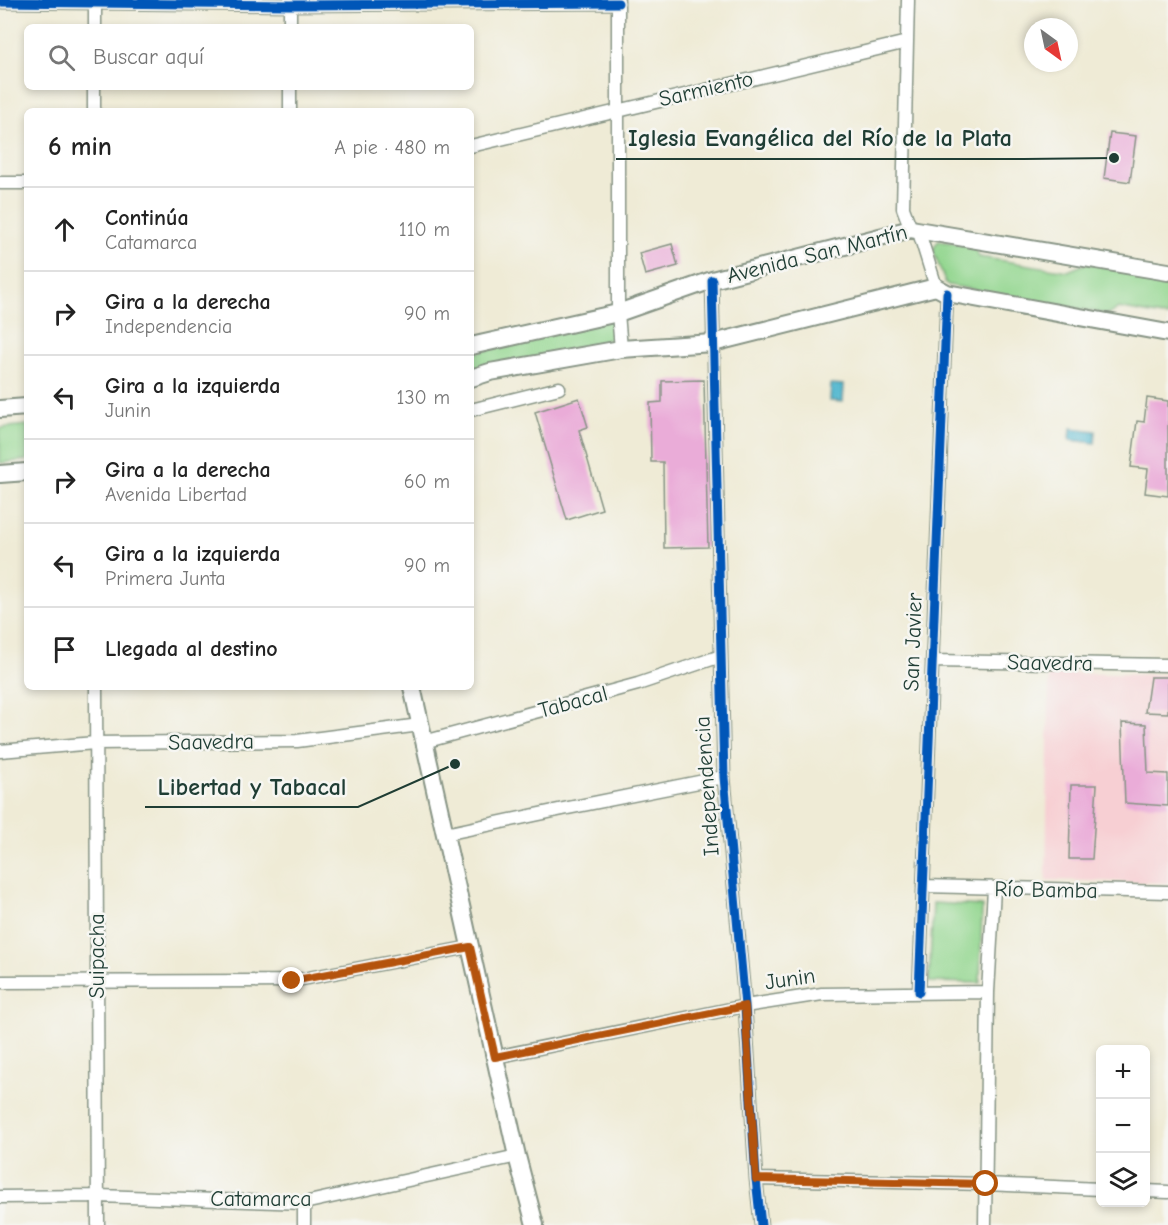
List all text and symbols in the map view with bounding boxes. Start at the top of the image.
north arrow [1024,18,1078,72]
search box [24,24,474,90]
icon: search [45,41,78,74]
text: Buscar aquí [93,44,204,70]
street label: Sarmiento [656,66,756,112]
callout: Iglesia Evangélica del Río de la Plata [616,117,1024,159]
text: Iglesia Evangélica del Río de la Plata [628,124,1012,152]
text: 6 min [48,132,112,162]
text: A pie · 480 m [334,136,450,159]
text: Continúa [105,205,189,231]
icon: ahead [48,213,81,246]
text: 110 m [399,218,450,241]
street label: Avenida San Martín [724,219,910,289]
text: Catamarca [105,231,197,254]
text: Gira a la derecha [105,289,271,315]
icon: right [48,297,81,330]
text: 90 m [404,302,450,325]
text: Independencia [105,315,232,338]
text: Gira a la izquierda [105,373,280,399]
icon: left [48,381,81,414]
text: 130 m [397,386,450,409]
text: Junin [105,399,151,422]
text: Gira a la derecha [105,457,271,483]
icon: right [48,465,81,498]
text: 60 m [404,470,450,493]
text: Avenida Libertad [105,483,247,506]
text: Gira a la izquierda [105,541,280,567]
icon: left [48,549,81,582]
text: 90 m [404,554,450,577]
text: Primera Junta [105,567,226,590]
street label: San Javier [898,592,928,692]
icon: arrive [48,633,81,666]
text: Llegada al destino [105,636,278,662]
street label: Saavedra [1007,649,1093,677]
street label: Tabacal [535,680,611,724]
street label: Independencia [689,715,725,857]
street label: Saavedra [168,728,254,756]
callout: Libertad y Tabacal [145,765,358,807]
text: Libertad y Tabacal [157,773,347,801]
street label: Río Bamba [994,876,1098,904]
street label: Suipacha [84,913,110,999]
street label: Junin [763,963,817,995]
route end [278,967,304,993]
map controls [1096,1045,1150,1207]
button: + [1096,1045,1150,1099]
button: − [1096,1099,1150,1153]
button: layers [1096,1153,1150,1207]
route start [972,1170,998,1196]
street label: Catamarca [210,1186,312,1212]

